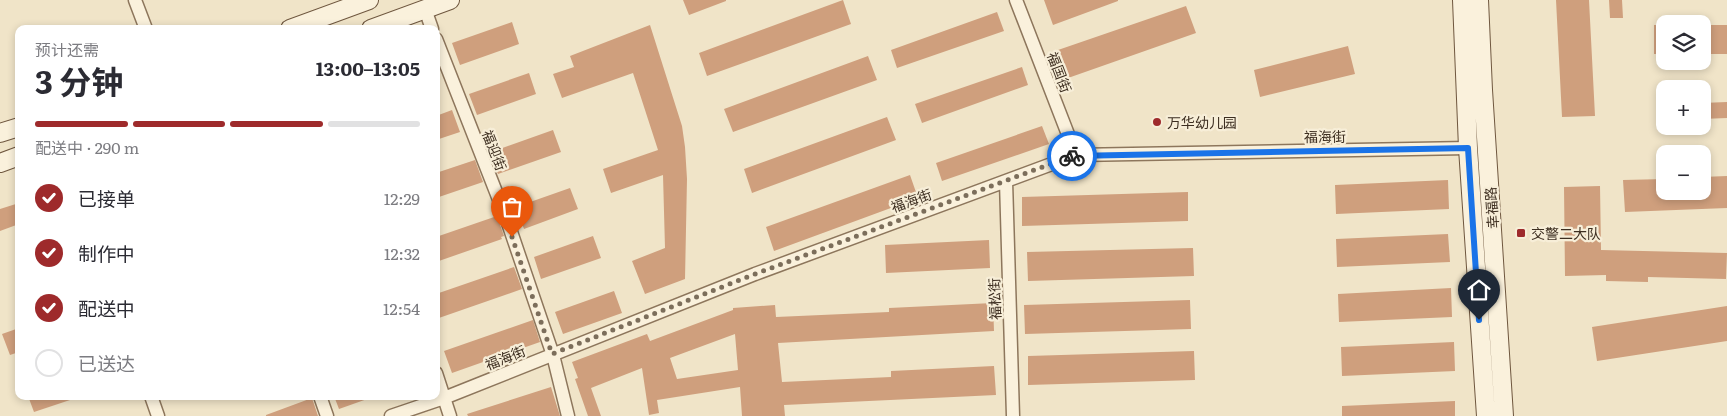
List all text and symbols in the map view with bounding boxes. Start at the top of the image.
map controls [1656,15,1711,200]
button: layers [1656,15,1711,70]
text: 预计还需 [35,37,99,61]
street label: 福国街 [1043,49,1077,95]
text: 13:00–13:05 [316,54,420,82]
text: 3 分钟 [35,56,123,104]
button: + [1656,80,1711,135]
place label: 万华幼儿园 [1167,112,1237,132]
marker: 万华幼儿园 [1151,116,1163,128]
street label: 福海街 [1304,126,1346,146]
street label: 福迎街 [478,127,512,173]
courier [1047,131,1097,181]
text: 配送中 · 290 m [35,135,139,159]
icon: bike [1058,142,1086,170]
button: − [1656,145,1711,200]
street label: 福海街 [888,183,934,217]
icon: check [35,184,63,212]
text: 已接单 [78,184,135,212]
text: 12:29 [384,186,420,210]
pin [491,186,533,237]
street label: 幸福路 [1480,186,1502,230]
icon: bag [498,193,526,221]
place label: 交警二大队 [1531,223,1601,243]
marker: 交警二大队 [1515,227,1527,239]
icon: check [35,239,63,267]
text: 制作中 [78,239,135,267]
text: 12:32 [384,241,420,265]
pin [1458,269,1500,320]
icon: home [1465,276,1493,304]
street label: 福松街 [983,278,1005,320]
icon: check [35,294,63,322]
text: 配送中 [78,294,135,322]
text: 12:54 [383,296,420,320]
street label: 福海街 [482,340,528,374]
text: 已送达 [78,349,135,377]

